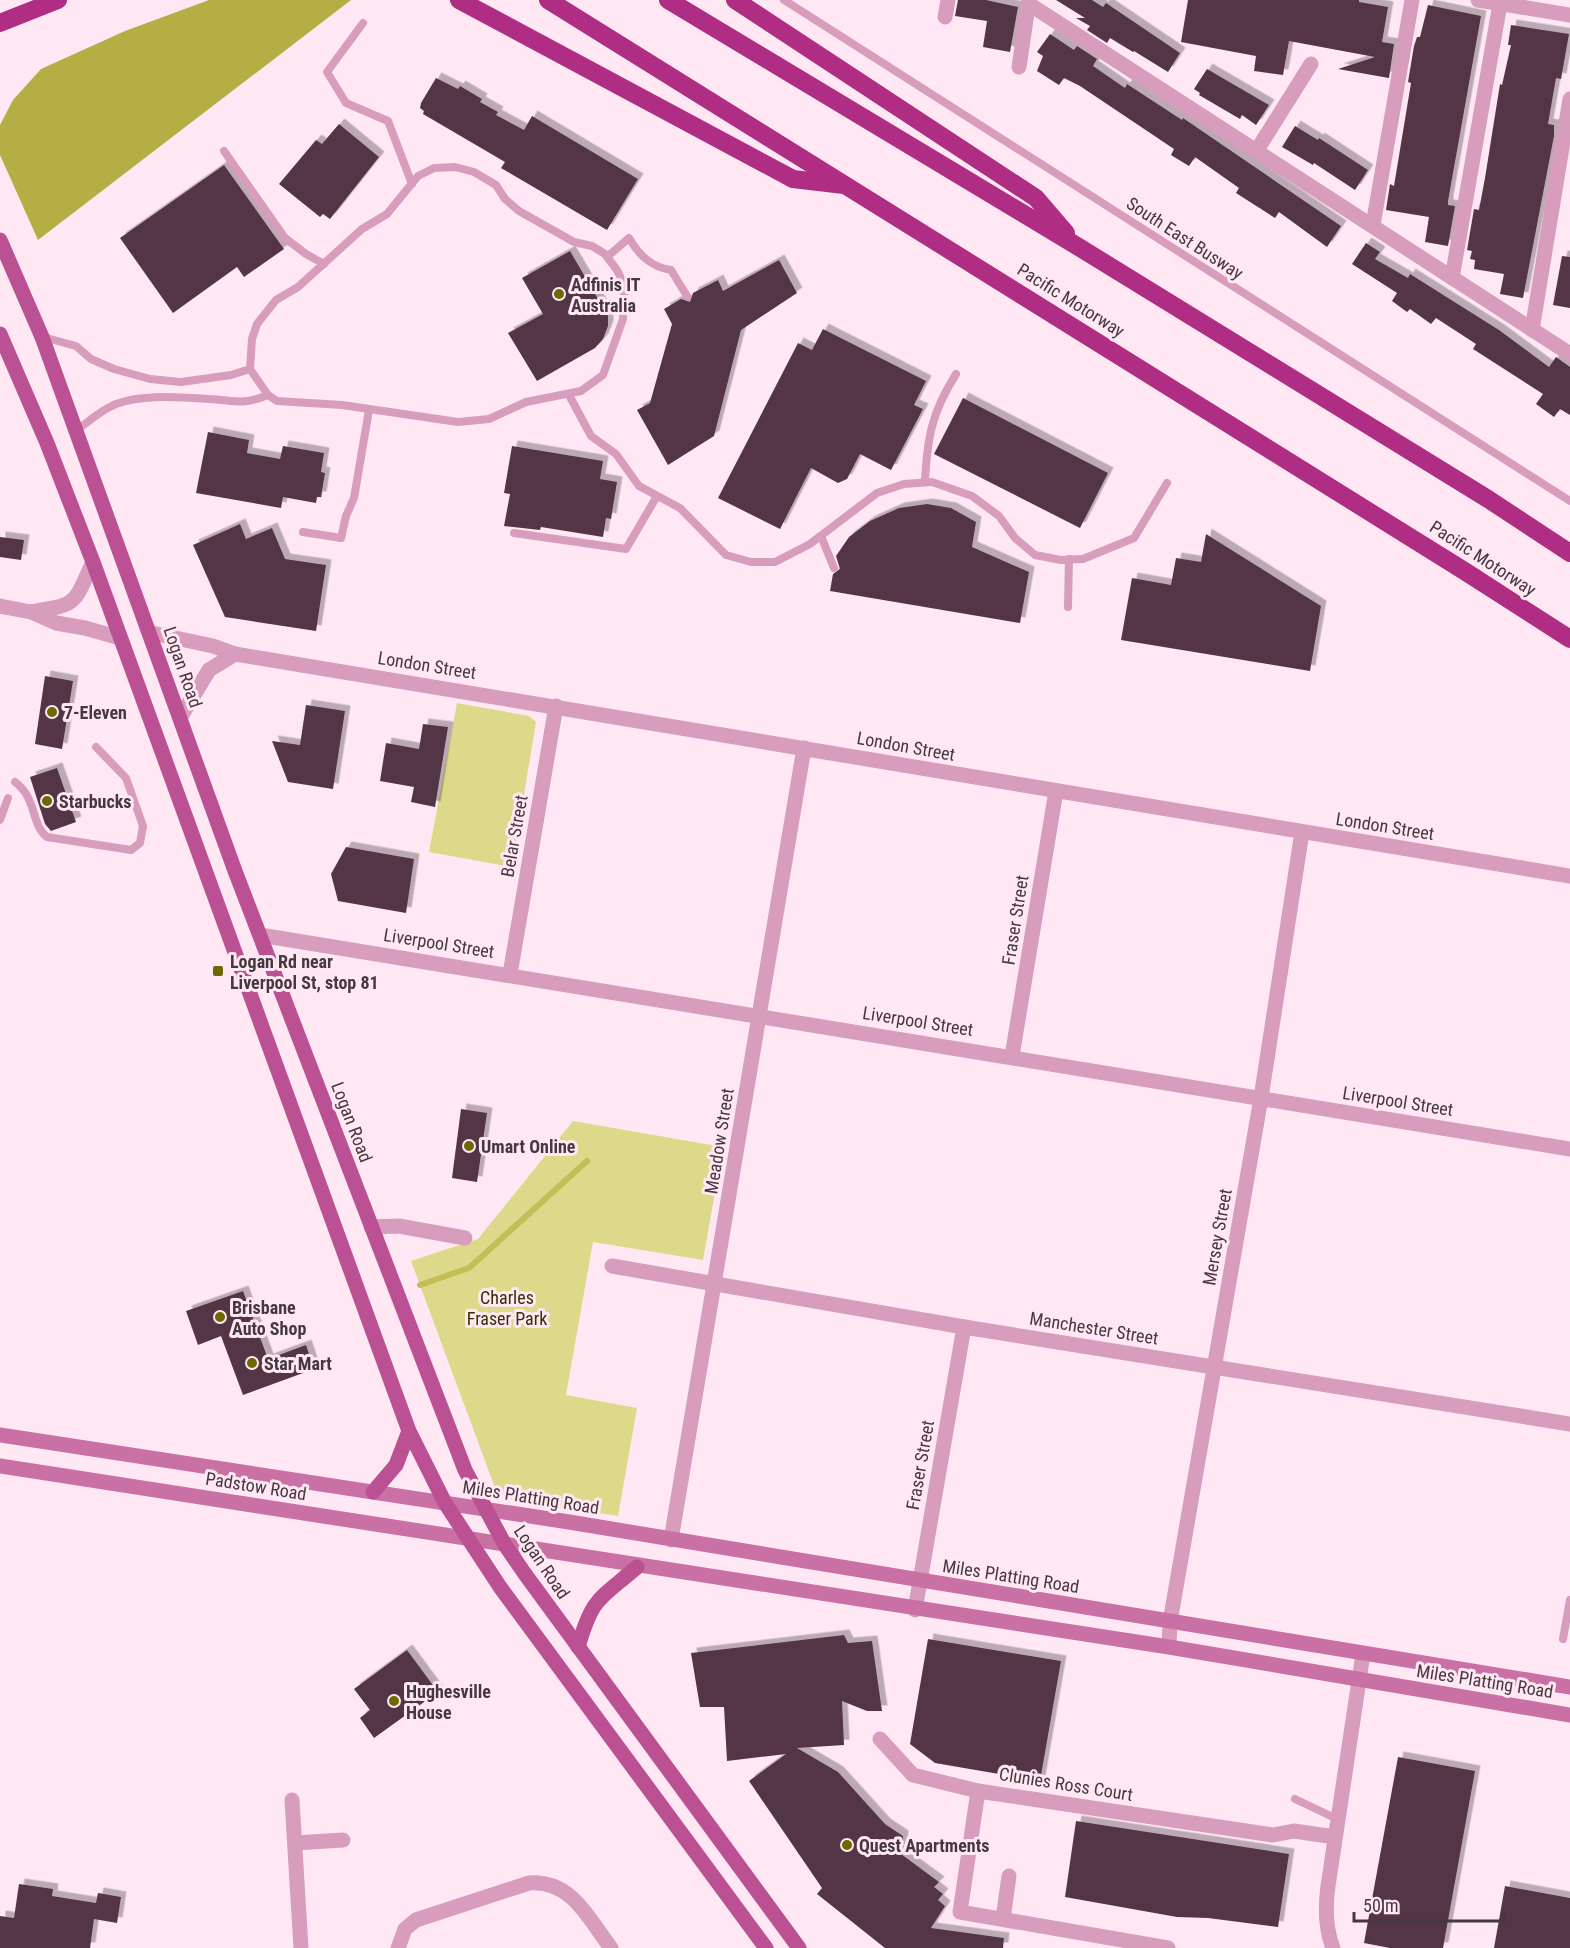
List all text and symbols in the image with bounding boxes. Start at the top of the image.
street label: South East Busway [1123,192,1248,284]
street label: Pacific Motorway [1014,259,1129,342]
place label: Adfinis IT Australia [571,274,641,316]
marker: Adfinis IT Australia [552,287,566,301]
street label: Pacific Motorway [1426,516,1540,600]
street label: Logan Road [159,624,207,710]
street label: London Street [376,647,478,683]
place label: 7-Eleven [64,702,127,723]
marker: 7-Eleven [45,705,59,719]
street label: London Street [855,727,957,765]
place label: Starbucks [59,791,132,812]
street label: Belar Street [496,793,532,879]
marker: Starbucks [40,794,54,808]
street label: London Street [1334,808,1436,844]
street label: Fraser Street [998,874,1032,966]
street label: Liverpool Street [382,924,496,962]
place label: Logan Rd near Liverpool St, stop 81 [230,951,379,993]
marker: Logan Rd near Liverpool St, stop 81 [211,964,225,978]
street label: Liverpool Street [861,1002,975,1040]
street label: Logan Road [327,1079,377,1165]
street label: Liverpool Street [1341,1082,1455,1120]
street label: Meadow Street [700,1087,738,1195]
place label: Umart Online [481,1136,576,1157]
marker: Umart Online [462,1139,476,1153]
street label: Mersey Street [1198,1187,1236,1287]
park label: Charles Fraser Park [467,1287,547,1329]
place label: Brisbane Auto Shop [232,1297,306,1339]
street label: Manchester Street [1028,1307,1160,1349]
marker: Brisbane Auto Shop [213,1310,227,1324]
place label: Star Mart [264,1353,332,1374]
marker: Star Mart [245,1356,259,1370]
street label: Fraser Street [902,1419,938,1511]
street label: Padstow Road [204,1468,308,1504]
street label: Miles Platting Road [461,1476,601,1518]
street label: Logan Road [510,1521,574,1603]
street label: Miles Platting Road [941,1555,1081,1597]
street label: Miles Platting Road [1415,1660,1555,1702]
place label: Hughesville House [406,1681,491,1723]
marker: Hughesville House [387,1694,401,1708]
street label: Clunies Ross Court [998,1763,1134,1805]
place label: Quest Apartments [859,1835,989,1856]
marker: Quest Apartments [840,1838,854,1852]
scale bar [1354,1885,1504,1923]
text: 50 m [1363,1895,1398,1916]

